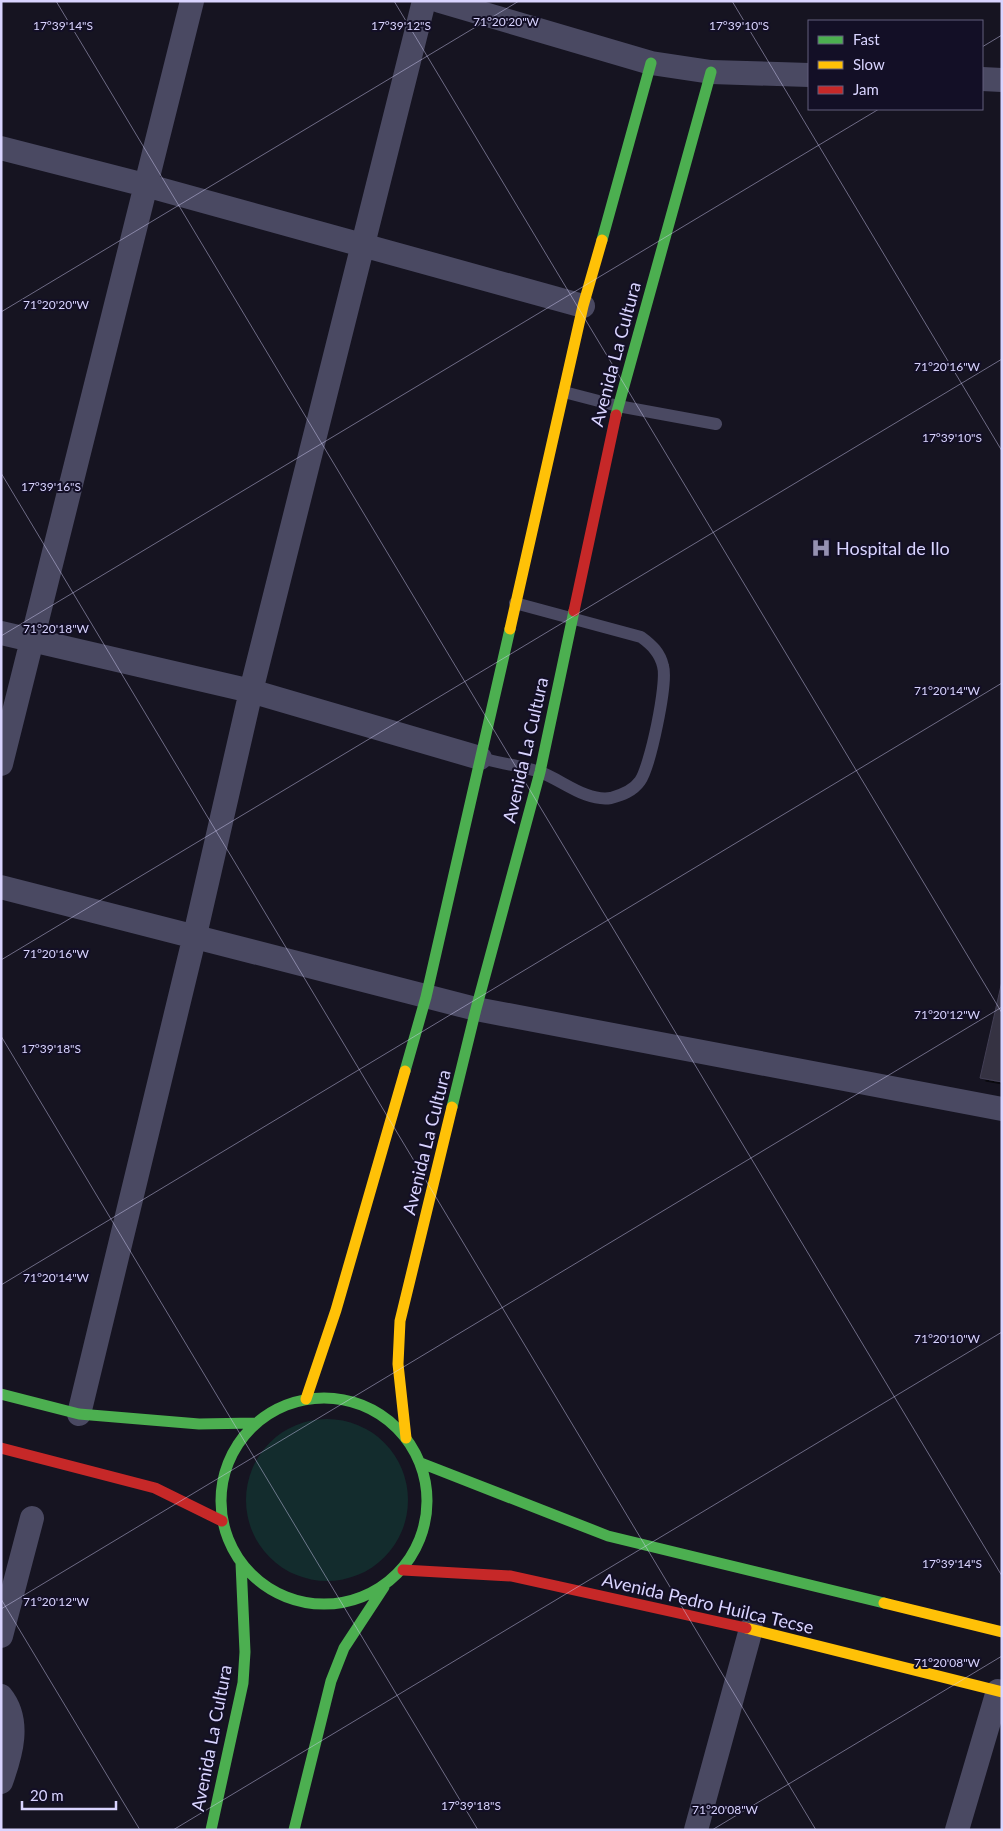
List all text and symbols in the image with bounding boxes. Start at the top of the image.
text: 71°20'20"W [473,14,540,29]
text: 17°39'14"S [33,18,93,33]
text: 17°39'12"S [371,18,431,33]
text: 17°39'10"S [709,18,769,33]
legend [808,20,983,110]
text: Fast [853,30,880,48]
text: Slow [853,55,885,73]
text: Jam [853,80,879,98]
street label: Avenida La Cultura [585,279,645,429]
text: 71°20'20"W [23,297,90,312]
text: 71°20'16"W [914,359,981,374]
text: 17°39'10"S [922,430,982,445]
text: 17°39'16"S [21,479,81,494]
hospital icon: Hospital de Ilo [810,537,832,559]
place label: Hospital de Ilo [836,537,950,559]
text: 71°20'18"W [23,621,90,636]
street label: Avenida La Cultura [498,675,552,825]
text: 71°20'14"W [914,683,981,698]
text: 71°20'16"W [23,946,90,961]
text: 71°20'12"W [914,1007,981,1022]
text: 17°39'18"S [21,1041,81,1056]
street label: Avenida La Cultura [397,1067,455,1217]
text: 71°20'14"W [23,1270,90,1285]
text: 71°20'10"W [914,1331,981,1346]
text: 17°39'14"S [922,1556,982,1571]
street label: Avenida Pedro Huilca Tecse [600,1568,816,1638]
text: 71°20'12"W [23,1594,90,1609]
text: 71°20'08"W [914,1655,981,1670]
street label: Avenida La Cultura [186,1663,236,1813]
scale bar [22,1778,116,1810]
text: 20 m [30,1786,64,1804]
text: 17°39'18"S [441,1798,501,1813]
text: 71°20'08"W [692,1802,759,1817]

